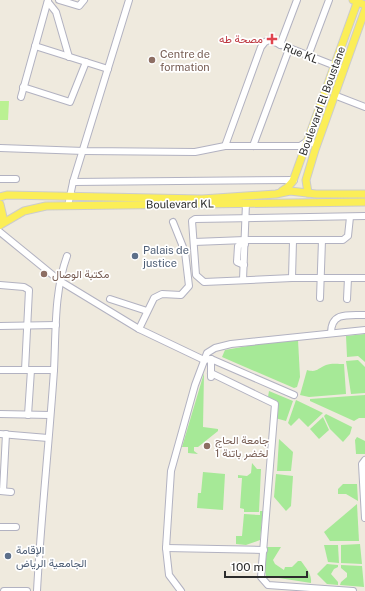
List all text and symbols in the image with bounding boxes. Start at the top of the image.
place label: مصحة طه [219,33,263,45]
marker: مصحة طه [266,33,278,45]
street label: Rue KL [282,41,320,65]
street label: Boulevard El Boustane [297,45,347,157]
place label: Centre de formation [160,48,210,73]
marker: Centre de formation [147,55,157,65]
street label: Boulevard KL [146,197,214,211]
place label: Palais de justice [142,244,189,269]
marker: Palais de justice [130,251,140,261]
place label: مكتبة الوصال [52,268,109,281]
marker: مكتبة الوصال [39,269,49,279]
place label: جامعة الحاج لخضر باتنة 1 [215,434,269,460]
marker: جامعة الحاج لخضر باتنة 1 [202,441,212,451]
place label: الإقامة الجامعية الرياض [16,544,87,570]
marker: الإقامة الجامعية الرياض [3,551,13,561]
scale bar [225,553,307,579]
text: 100 m [231,560,264,574]

